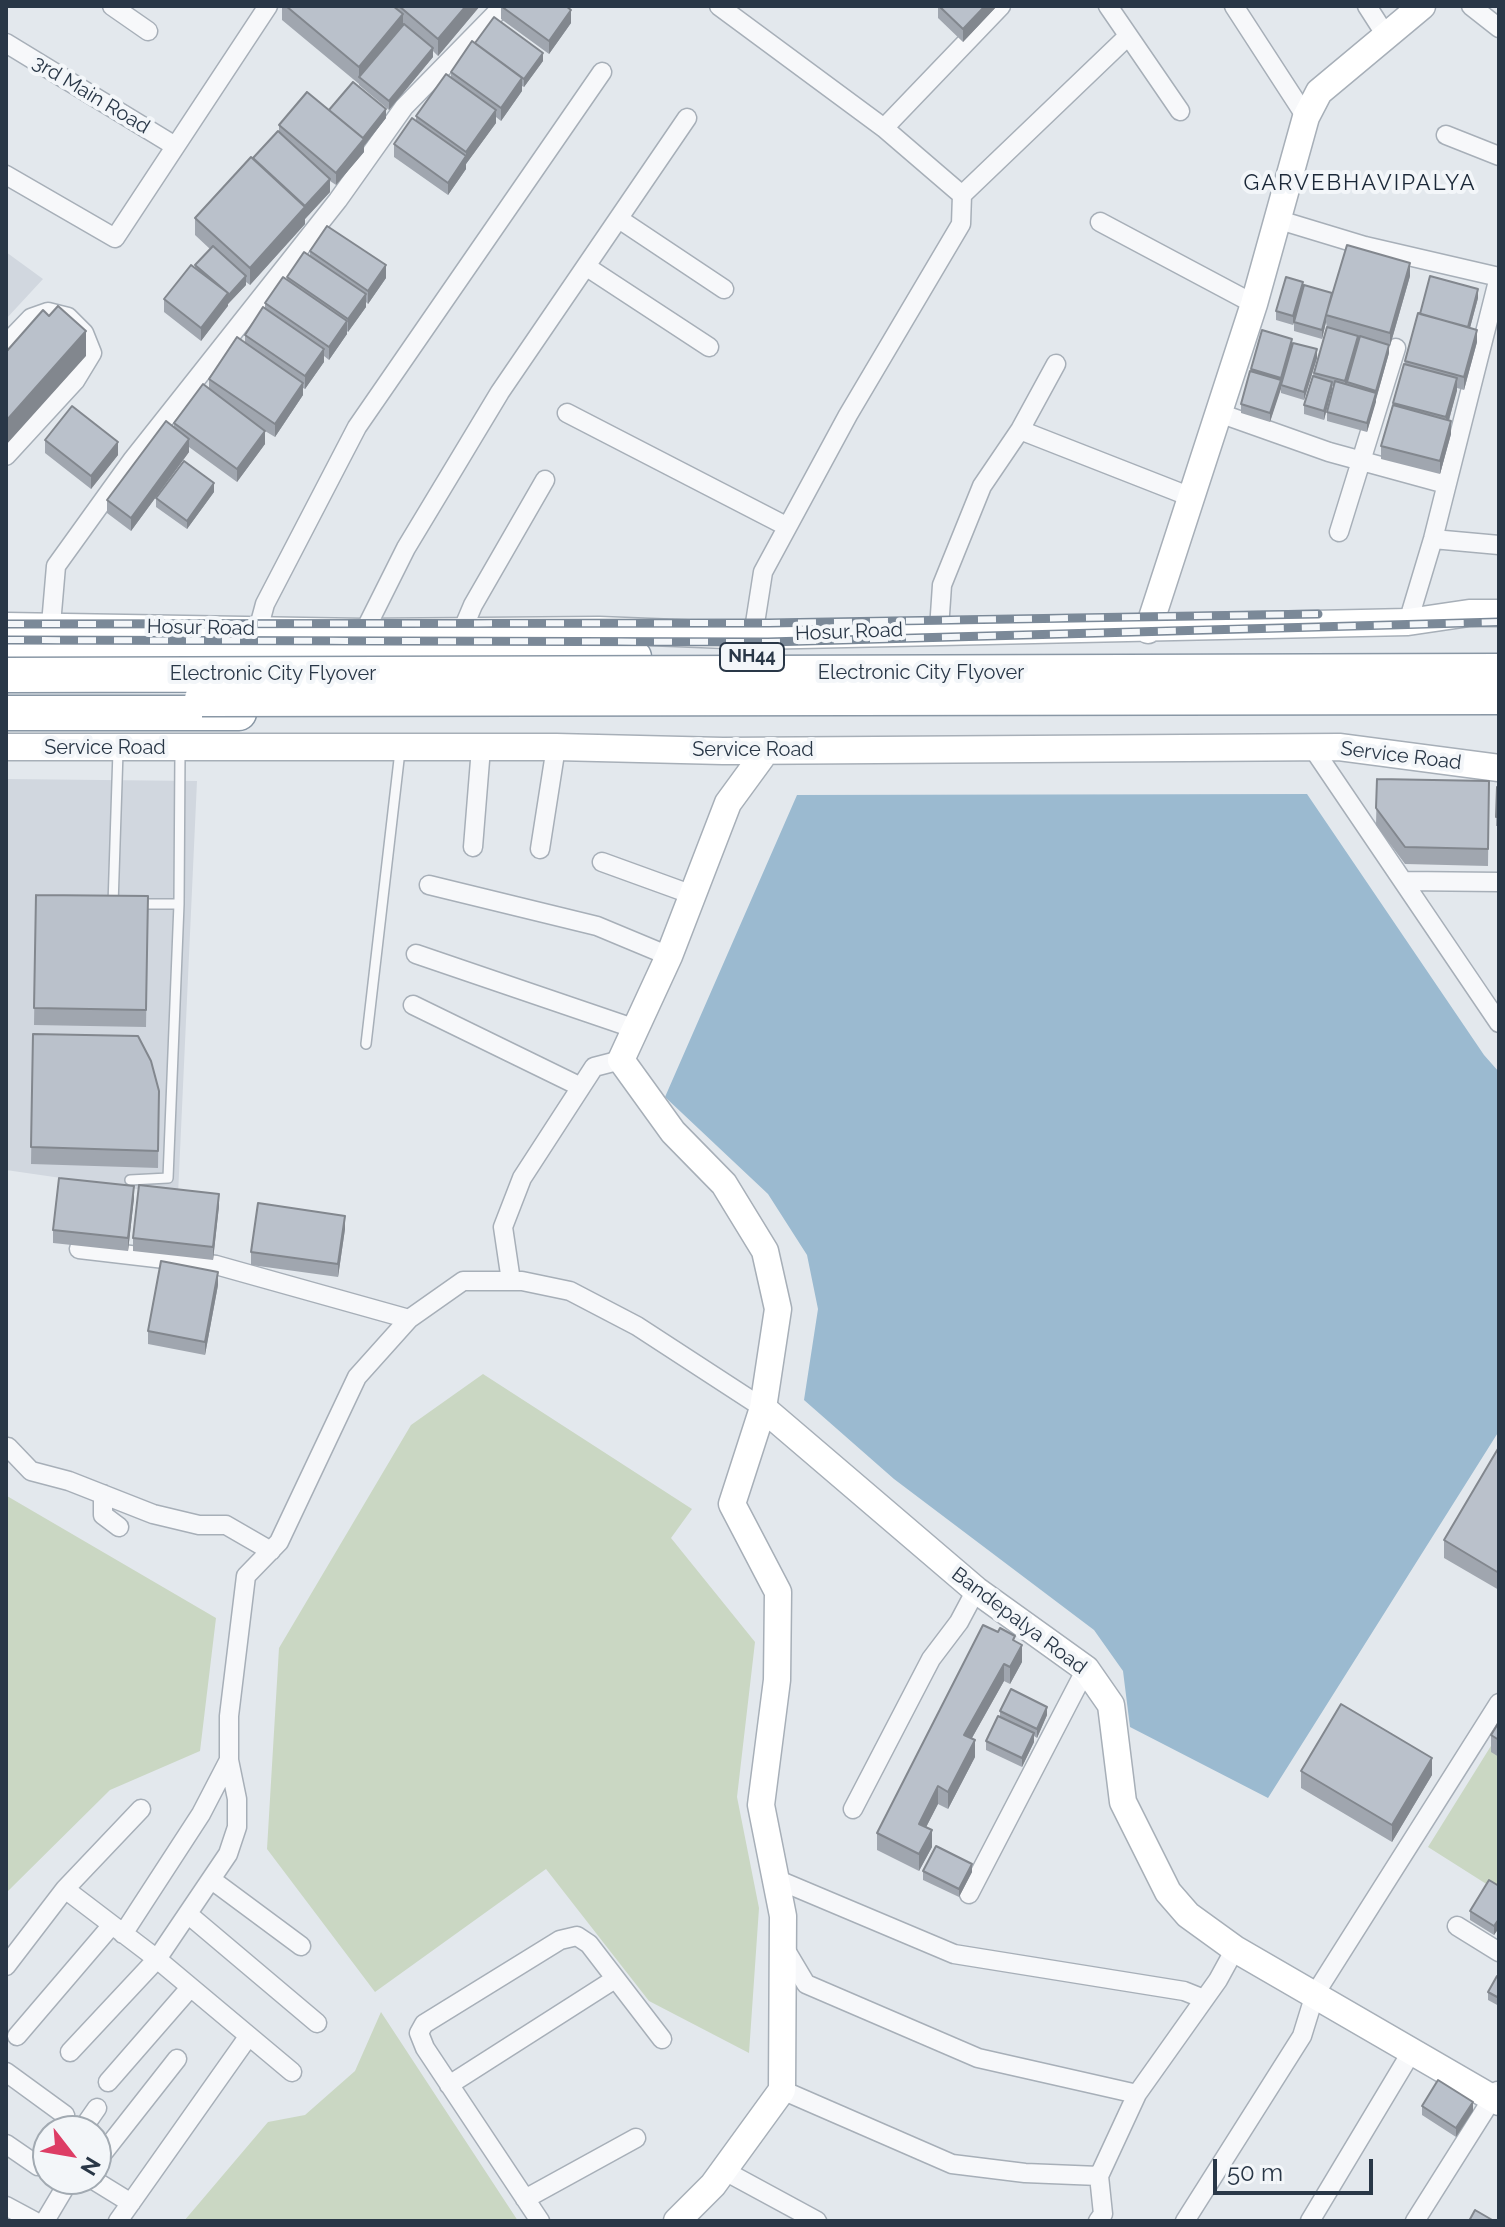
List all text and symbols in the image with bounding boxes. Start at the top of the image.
street label: 3rd Main Road [28,51,154,139]
district label: GARVEBHAVIPALYA [1243,170,1477,196]
street label: Hosur Road [147,615,255,641]
street label: Hosur Road [795,618,903,646]
road number: NH44 [720,643,784,671]
street label: Electronic City Flyover [818,661,1024,685]
street label: Electronic City Flyover [170,662,376,686]
street label: Service Road [44,736,166,760]
street label: Service Road [1339,737,1463,775]
street label: Service Road [692,738,814,762]
street label: Bandepalya Road [947,1562,1091,1680]
north arrow [32,2115,112,2195]
scale bar [1217,2143,1377,2193]
text: N [75,2152,106,2180]
text: 50 m [1227,2158,1283,2187]

